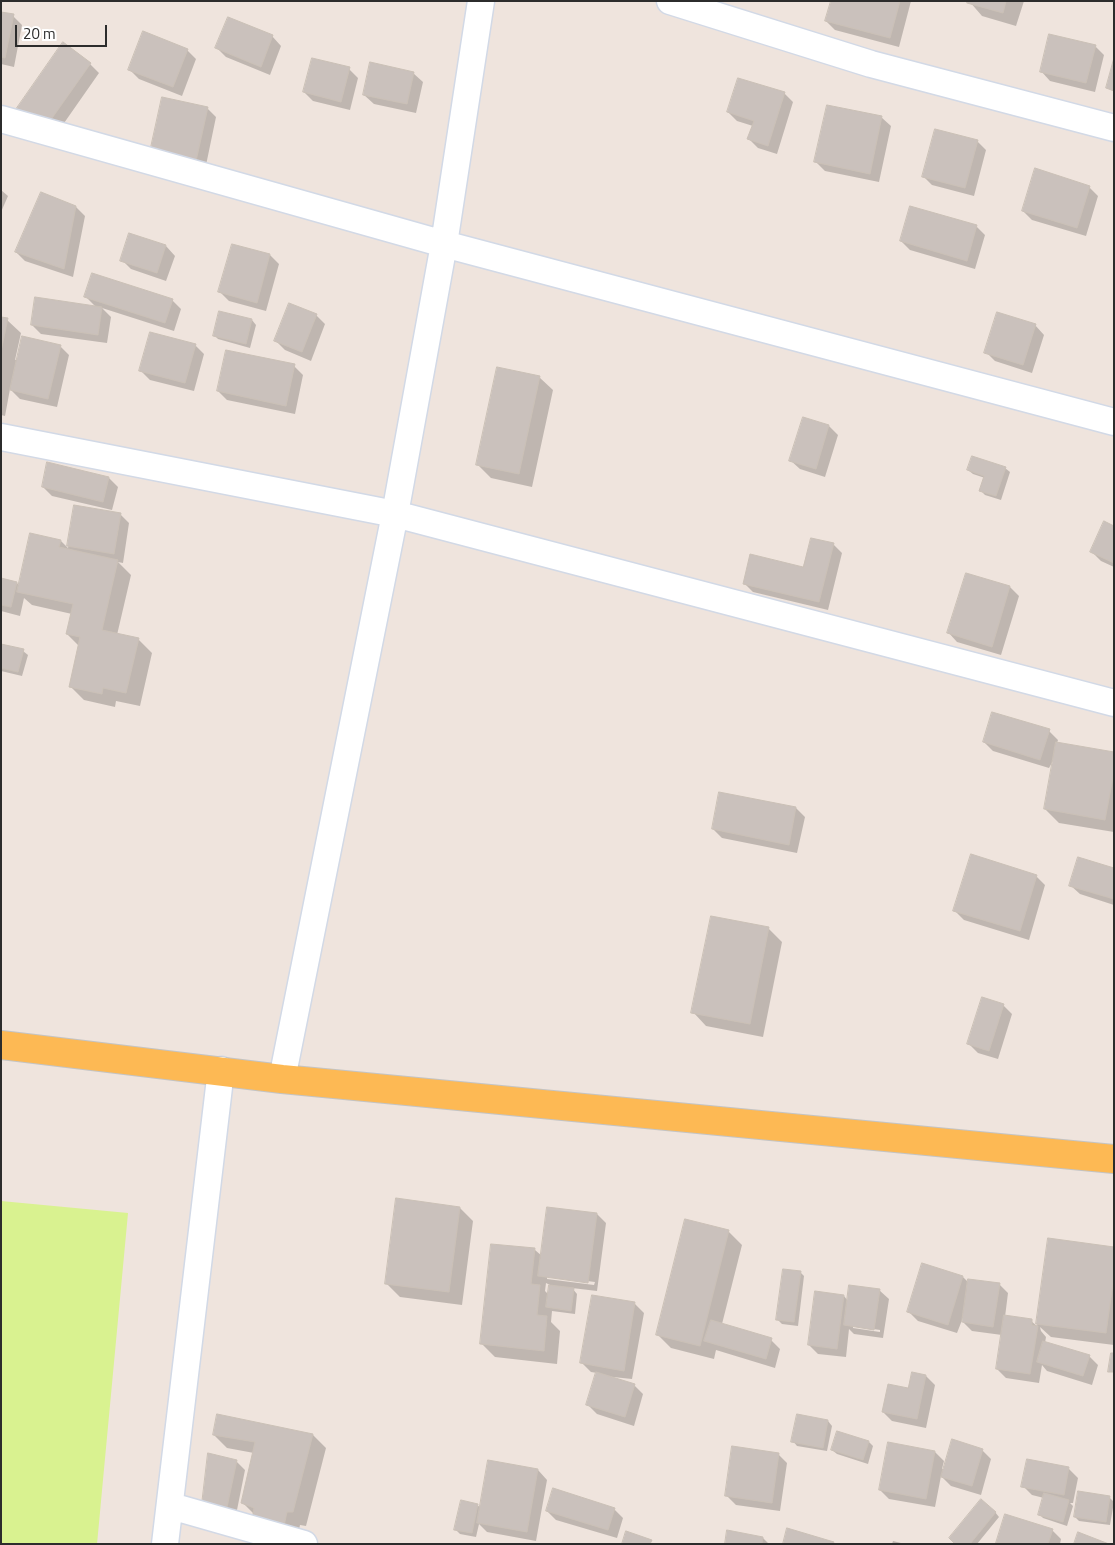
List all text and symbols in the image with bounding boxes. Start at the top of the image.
scale bar [18,15,110,47]
text: 20 m [23,22,56,45]

